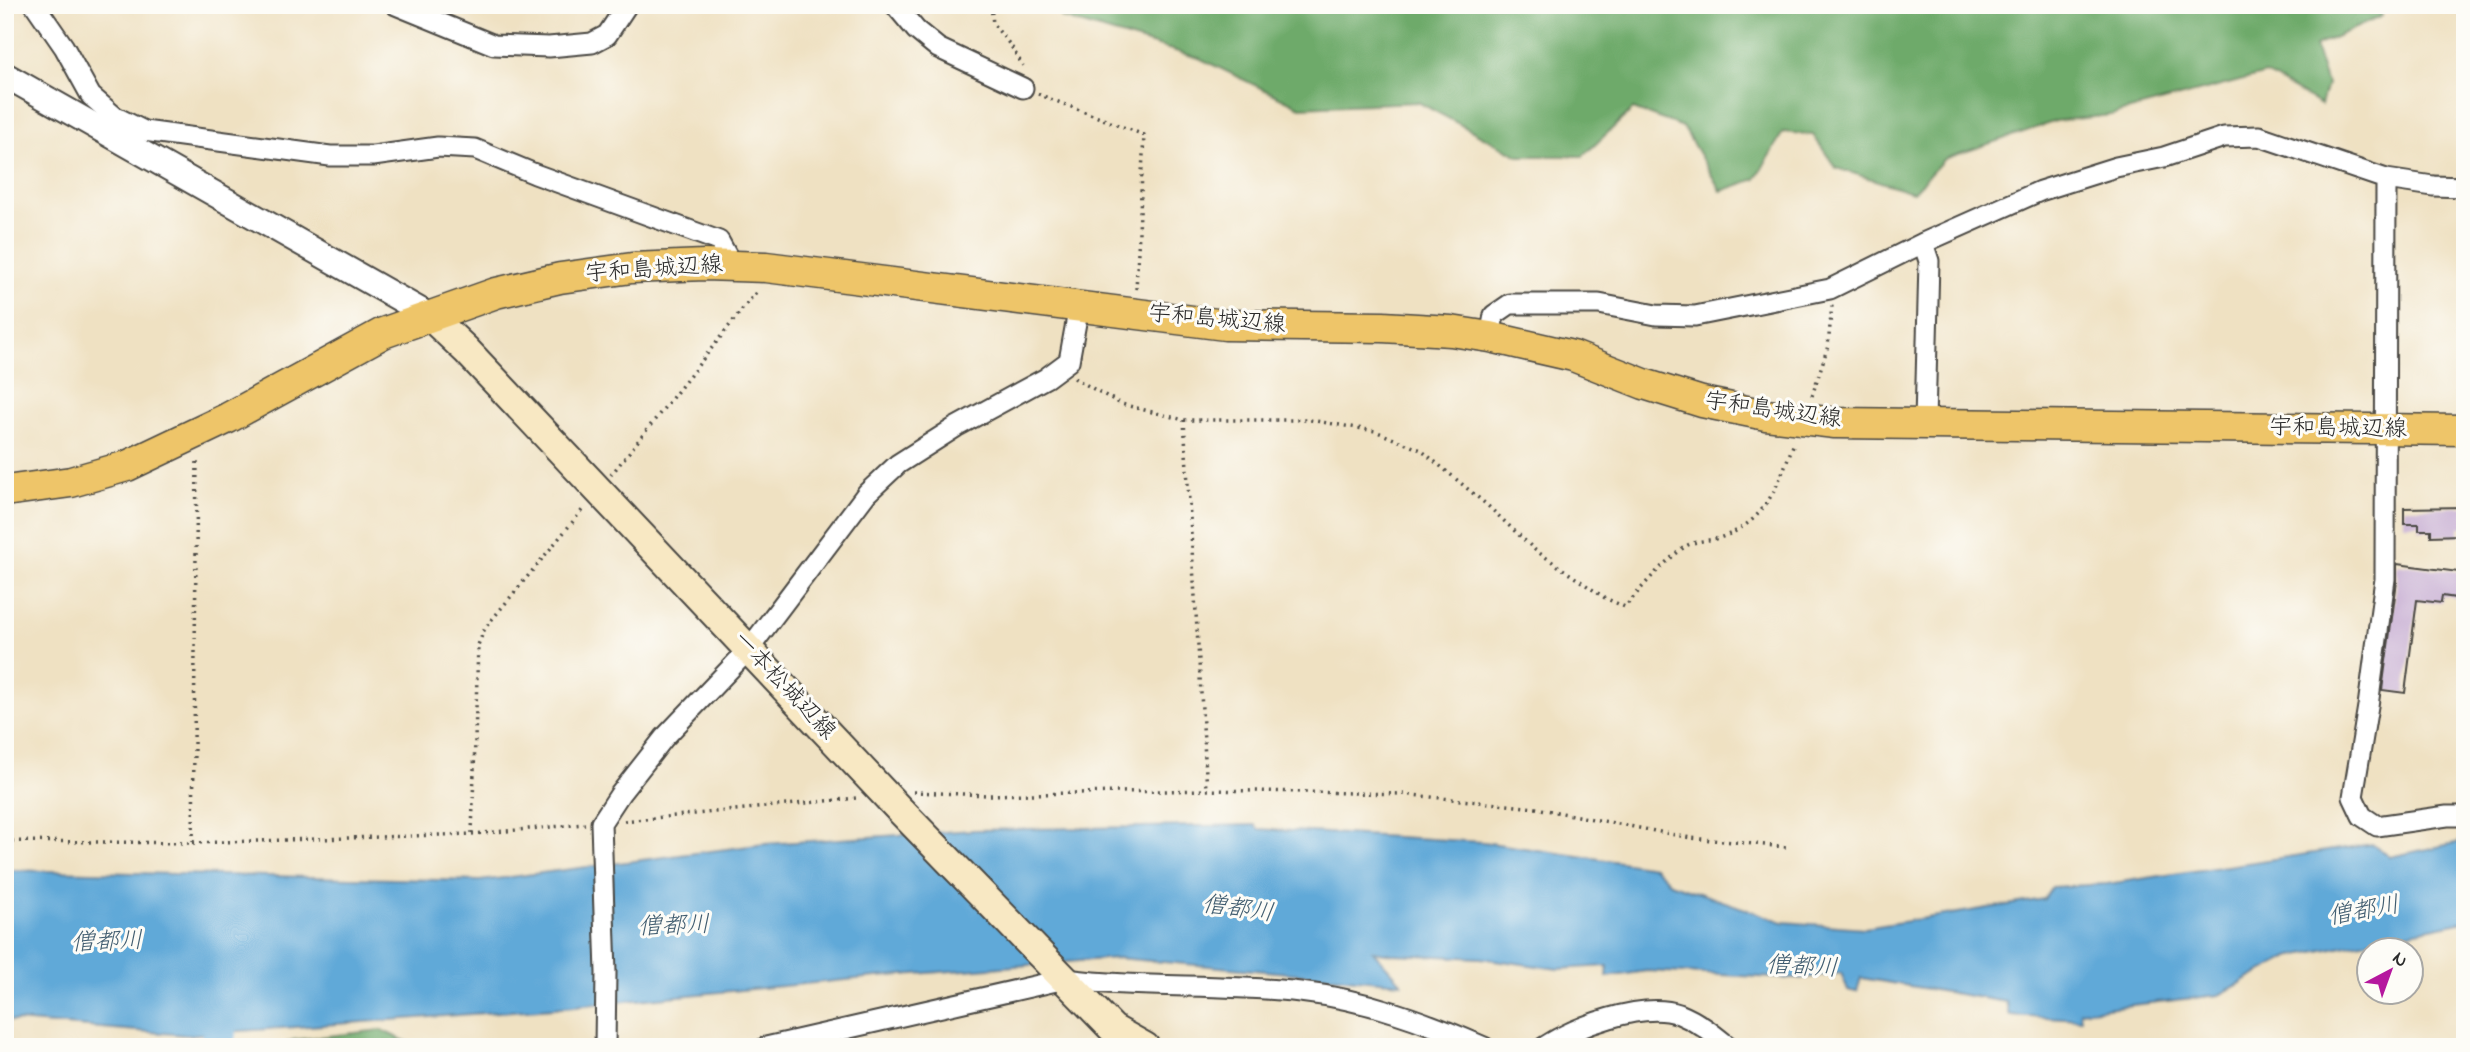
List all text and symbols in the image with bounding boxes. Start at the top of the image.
street label: 宇和島城辺線 [584,249,724,291]
street label: 宇和島城辺線 [1147,298,1287,342]
street label: 宇和島城辺線 [1702,385,1844,437]
street label: 宇和島城辺線 [2269,411,2407,447]
street label: 一本松城辺線 [725,624,843,748]
water label: 僧都川 [1200,888,1276,932]
water label: 僧都川 [2326,889,2402,935]
water label: 僧都川 [637,908,711,946]
water label: 僧都川 [70,924,144,962]
north arrow [2354,936,2424,1006]
text: N [2386,946,2413,975]
water label: 僧都川 [1765,949,1839,987]

